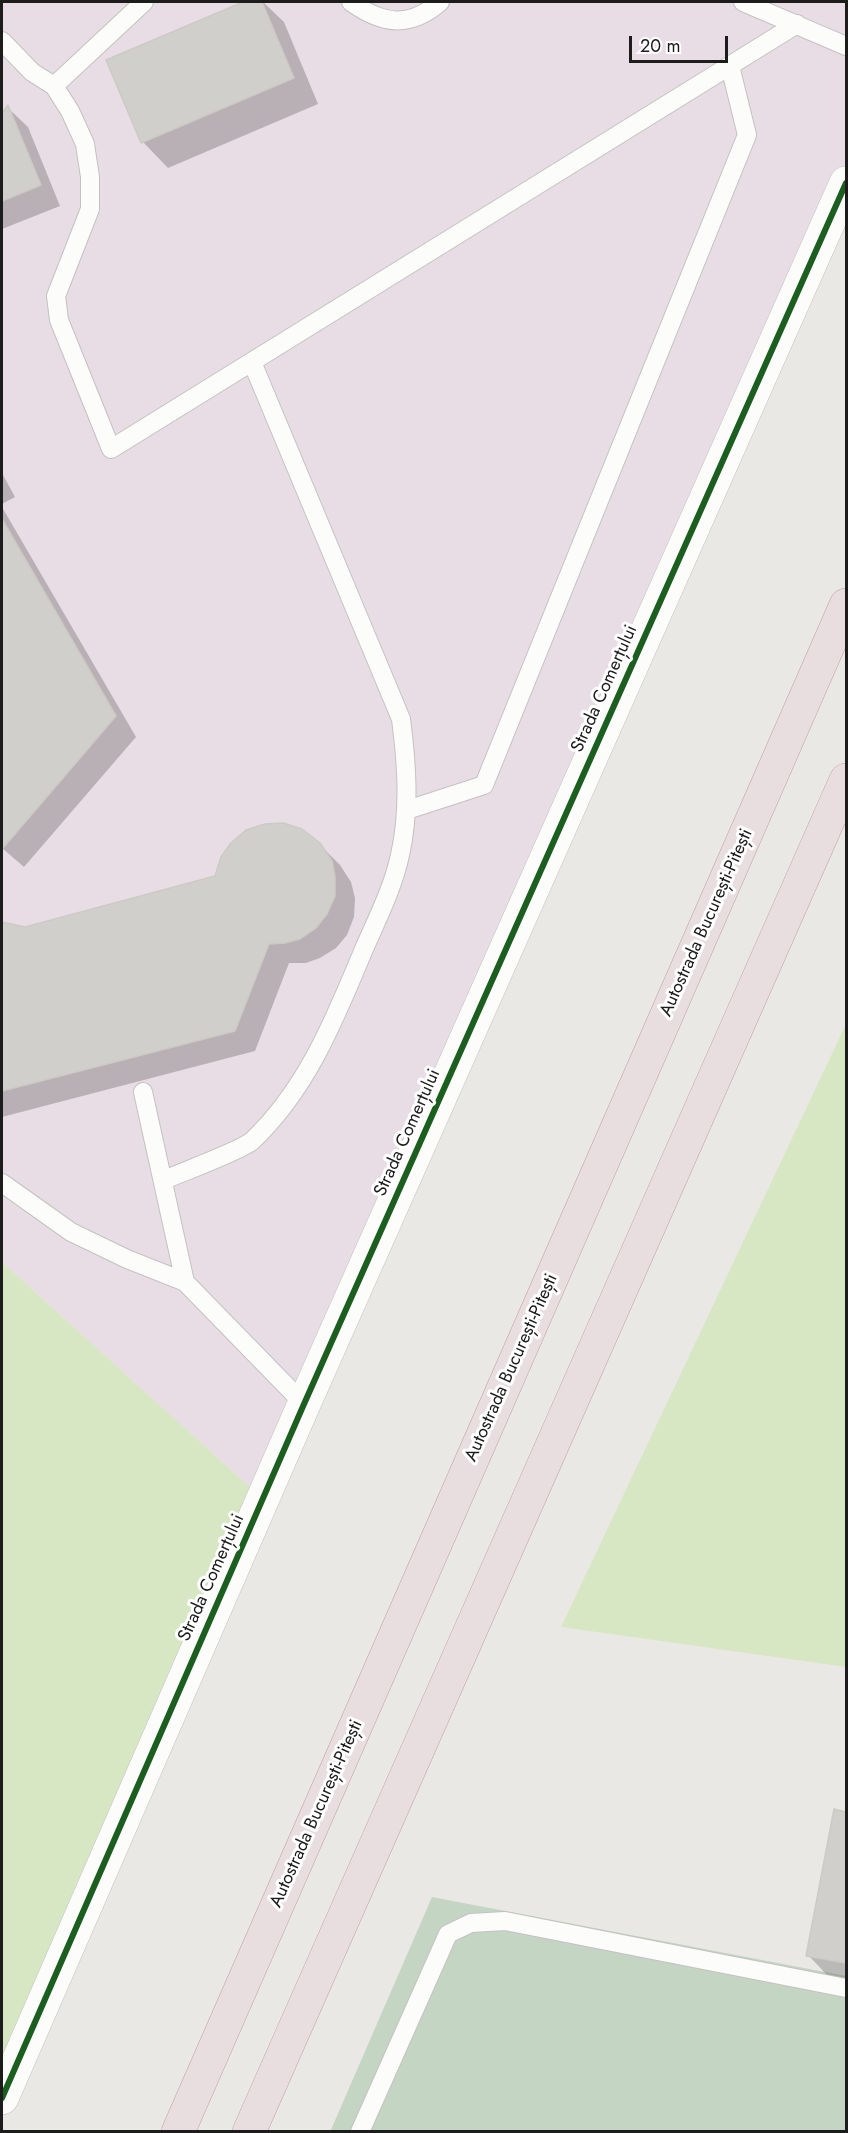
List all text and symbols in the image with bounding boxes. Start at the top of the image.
scale bar [632,24,731,62]
text: 20 m [640,33,680,59]
street label: Strada Comerțului [567,622,643,756]
street label: Autostrada București-Pitești [656,826,758,1020]
street label: Strada Comerțului [370,1066,446,1200]
street label: Autostrada București-Pitești [461,1271,563,1465]
street label: Strada Comerțului [174,1511,250,1645]
street label: Autostrada București-Pitești [266,1717,368,1911]

